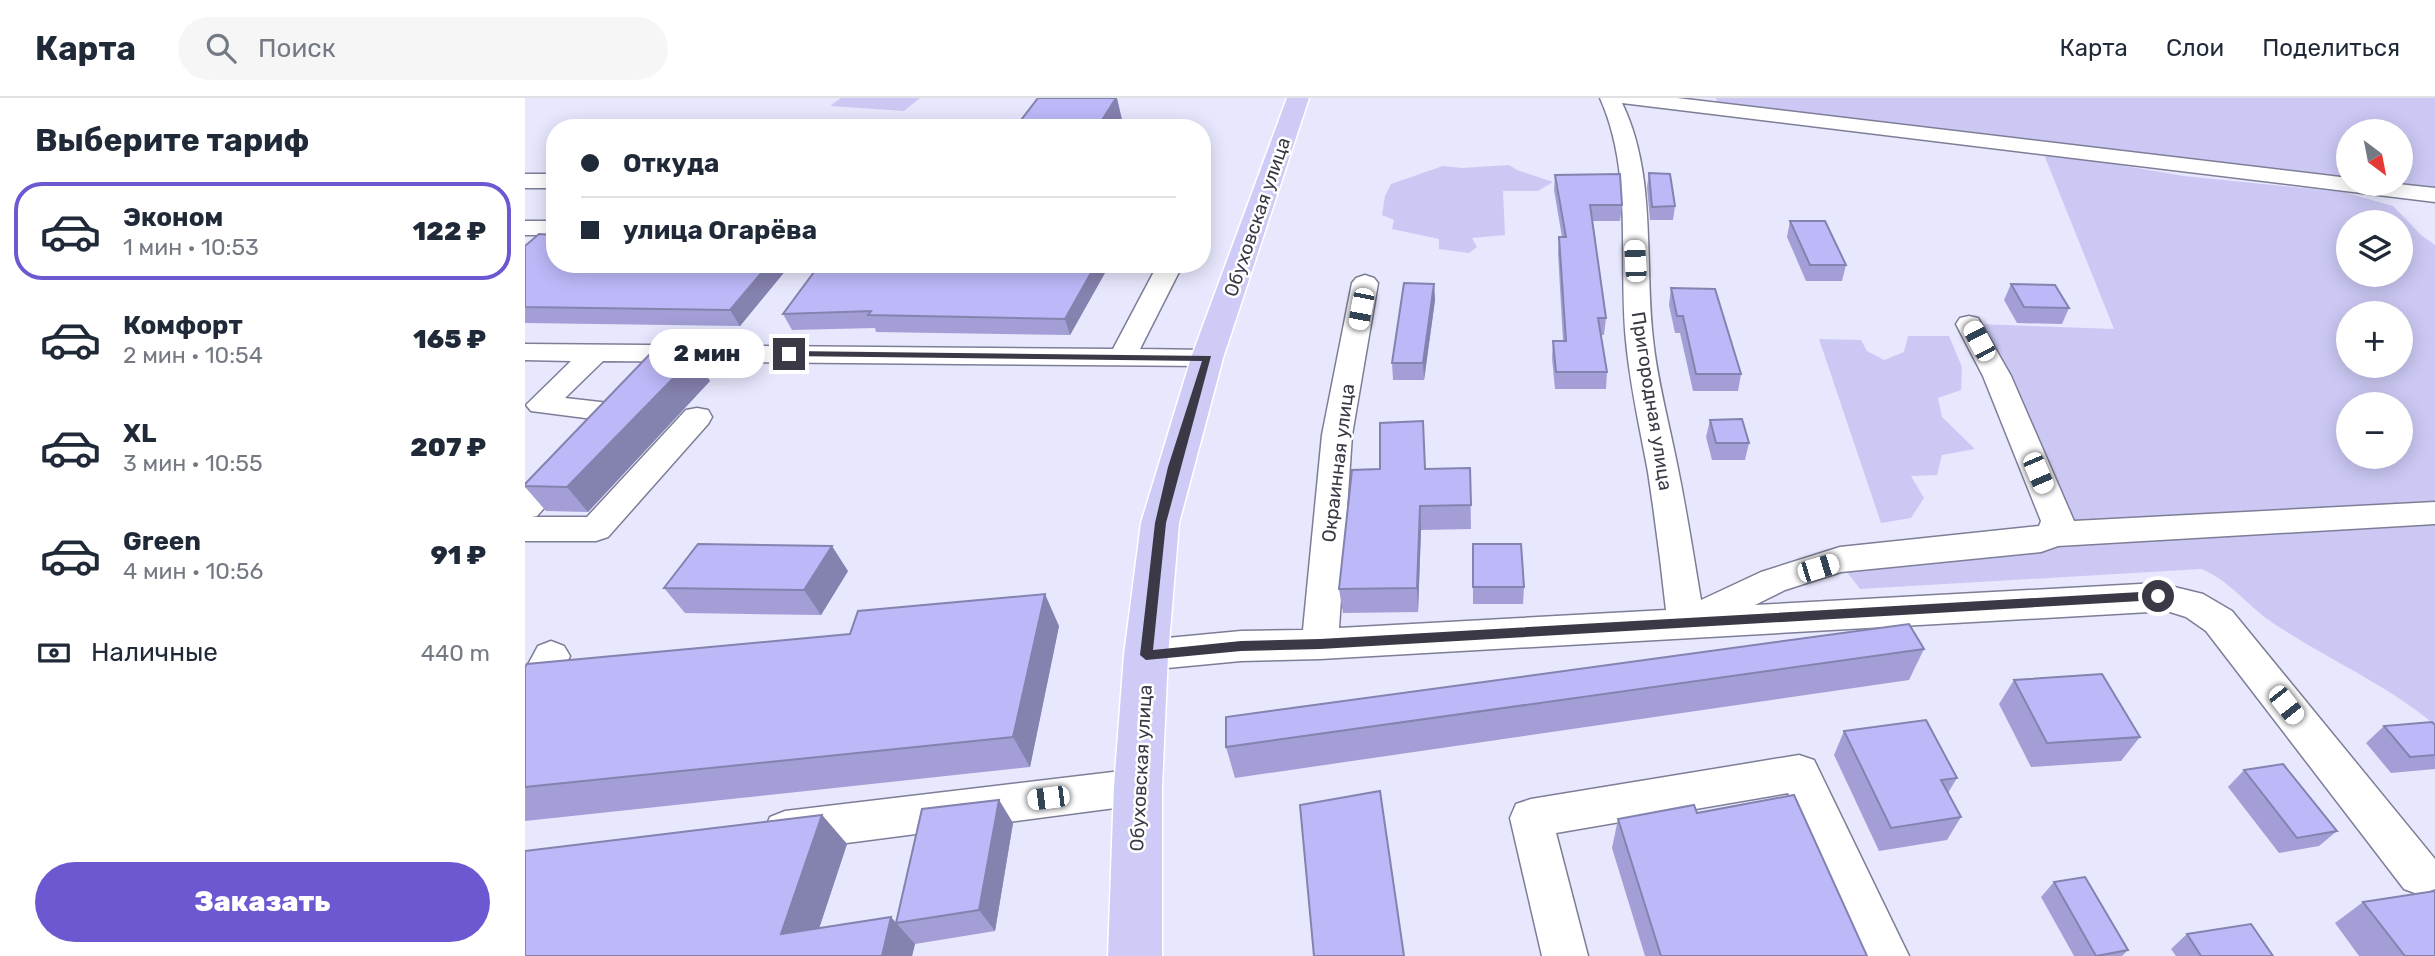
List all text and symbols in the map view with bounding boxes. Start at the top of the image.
search box [178,17,668,80]
text: Карта [35,29,136,68]
icon: search [202,29,240,67]
text: Поиск [258,33,336,64]
text: Карта [2059,34,2128,62]
text: Слои [2166,34,2224,62]
text: Поделиться [2262,34,2400,62]
north arrow [2336,119,2413,196]
map controls [2336,119,2413,469]
text: Выберите тариф [35,121,309,159]
street label: Обуховская улица [1219,134,1295,300]
text: Откуда [623,148,719,179]
icon: car [39,200,102,263]
text: Эконом [123,202,223,233]
button: layers [2336,210,2413,287]
text: улица Огарёва [623,215,817,246]
text: 122 ₽ [413,216,486,247]
text: 1 мин · 10:53 [123,233,259,261]
car [1624,239,1647,283]
car [1347,286,1376,332]
button: + [2336,301,2413,378]
icon: car [39,308,102,371]
text: Комфорт [123,310,243,341]
street label: Пригородная улица [1627,310,1677,492]
car [1960,318,1999,364]
text: 165 ₽ [413,324,486,355]
callout: 2 мин [649,330,765,378]
route end [773,338,805,370]
text: 2 мин [673,339,741,367]
text: 2 мин · 10:54 [123,341,263,369]
street label: Окраинная улица [1317,382,1359,544]
button: − [2336,392,2413,469]
icon: car [39,416,102,479]
text: XL [123,418,156,449]
text: 207 ₽ [410,432,486,463]
text: 3 мин · 10:55 [123,449,263,477]
car [2021,450,2056,496]
icon: car [39,524,102,587]
text: Green [123,526,201,557]
text: 91 ₽ [431,540,486,571]
car [1795,552,1842,584]
text: 4 мин · 10:56 [123,557,263,585]
route start [2142,580,2174,612]
icon: cash [35,634,73,672]
text: Наличные [91,637,218,668]
text: 440 m [421,639,490,667]
car [2265,682,2308,728]
street label: Обуховская улица [1125,684,1157,852]
car [1026,785,1071,811]
button: Заказать [35,862,490,942]

